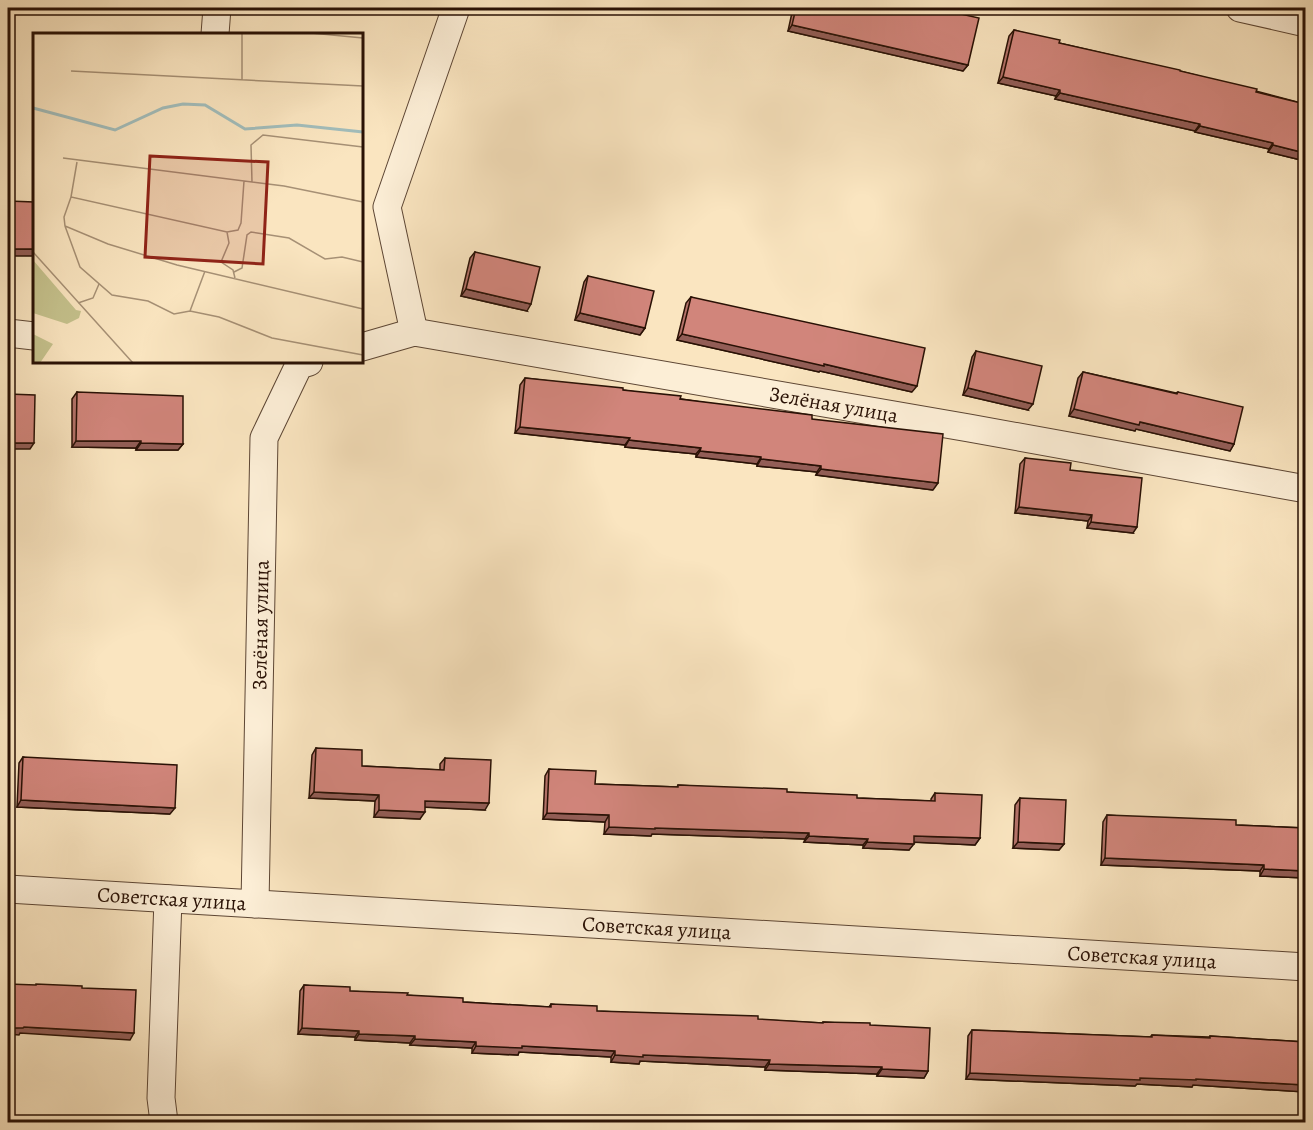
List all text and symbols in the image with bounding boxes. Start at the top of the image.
inset map [33,33,363,363]
street label: Зелёная улица [767,380,901,430]
street label: Зелёная улица [245,559,276,690]
street label: Советская улица [96,880,247,917]
street label: Советская улица [581,910,733,946]
street label: Советская улица [1066,939,1218,976]

